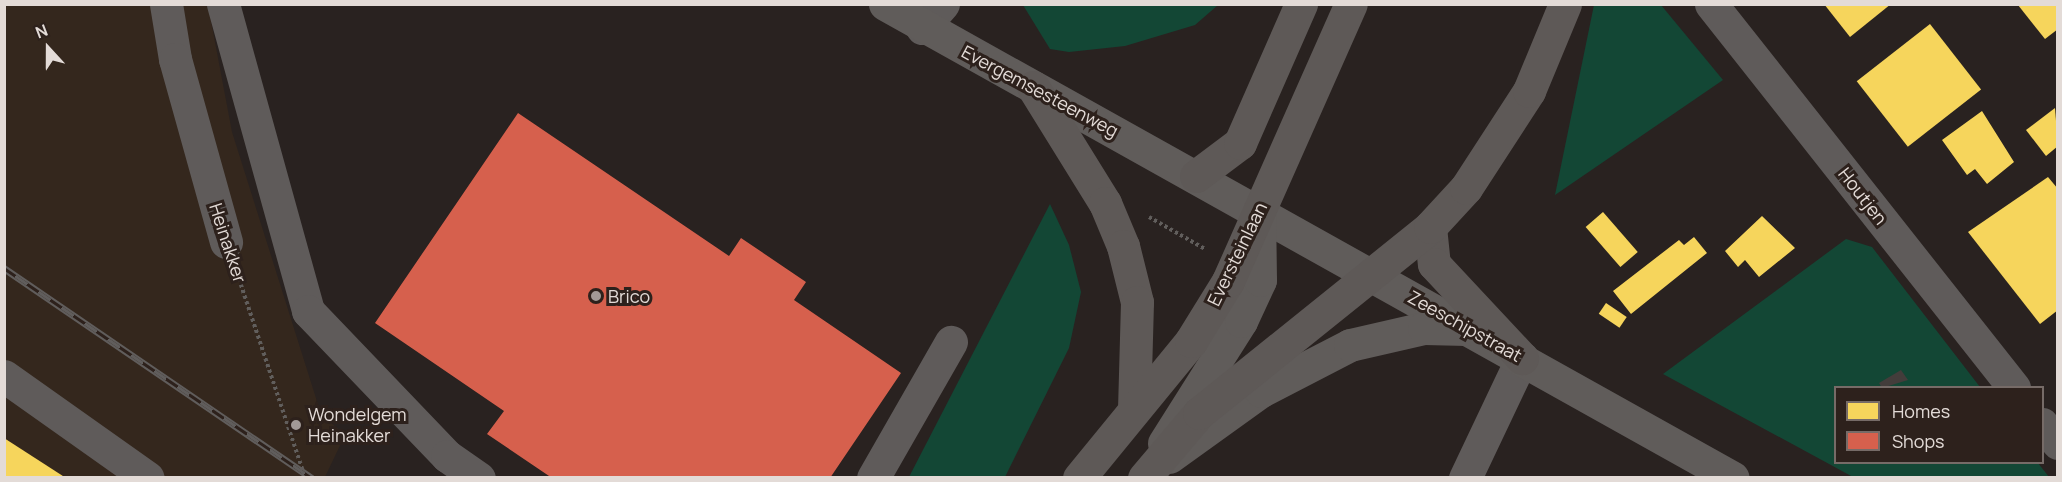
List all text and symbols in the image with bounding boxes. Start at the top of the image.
north arrow [18,18,78,78]
text: N [32,19,51,44]
street label: Evergemsesteenweg [958,41,1122,141]
street label: Houtjen [1834,163,1892,229]
street label: Eversteinlaan [1203,199,1271,309]
street label: Heinakker [205,200,251,286]
place label: Brico [608,285,650,307]
street label: Zeeschipstraat [1404,286,1526,366]
marker: Brico [589,289,603,303]
legend [1834,386,2044,464]
text: Homes [1892,399,1950,423]
place label: Wondelgem Heinakker [308,404,407,446]
marker: Wondelgem Heinakker [289,418,303,432]
text: Shops [1892,429,1944,453]

